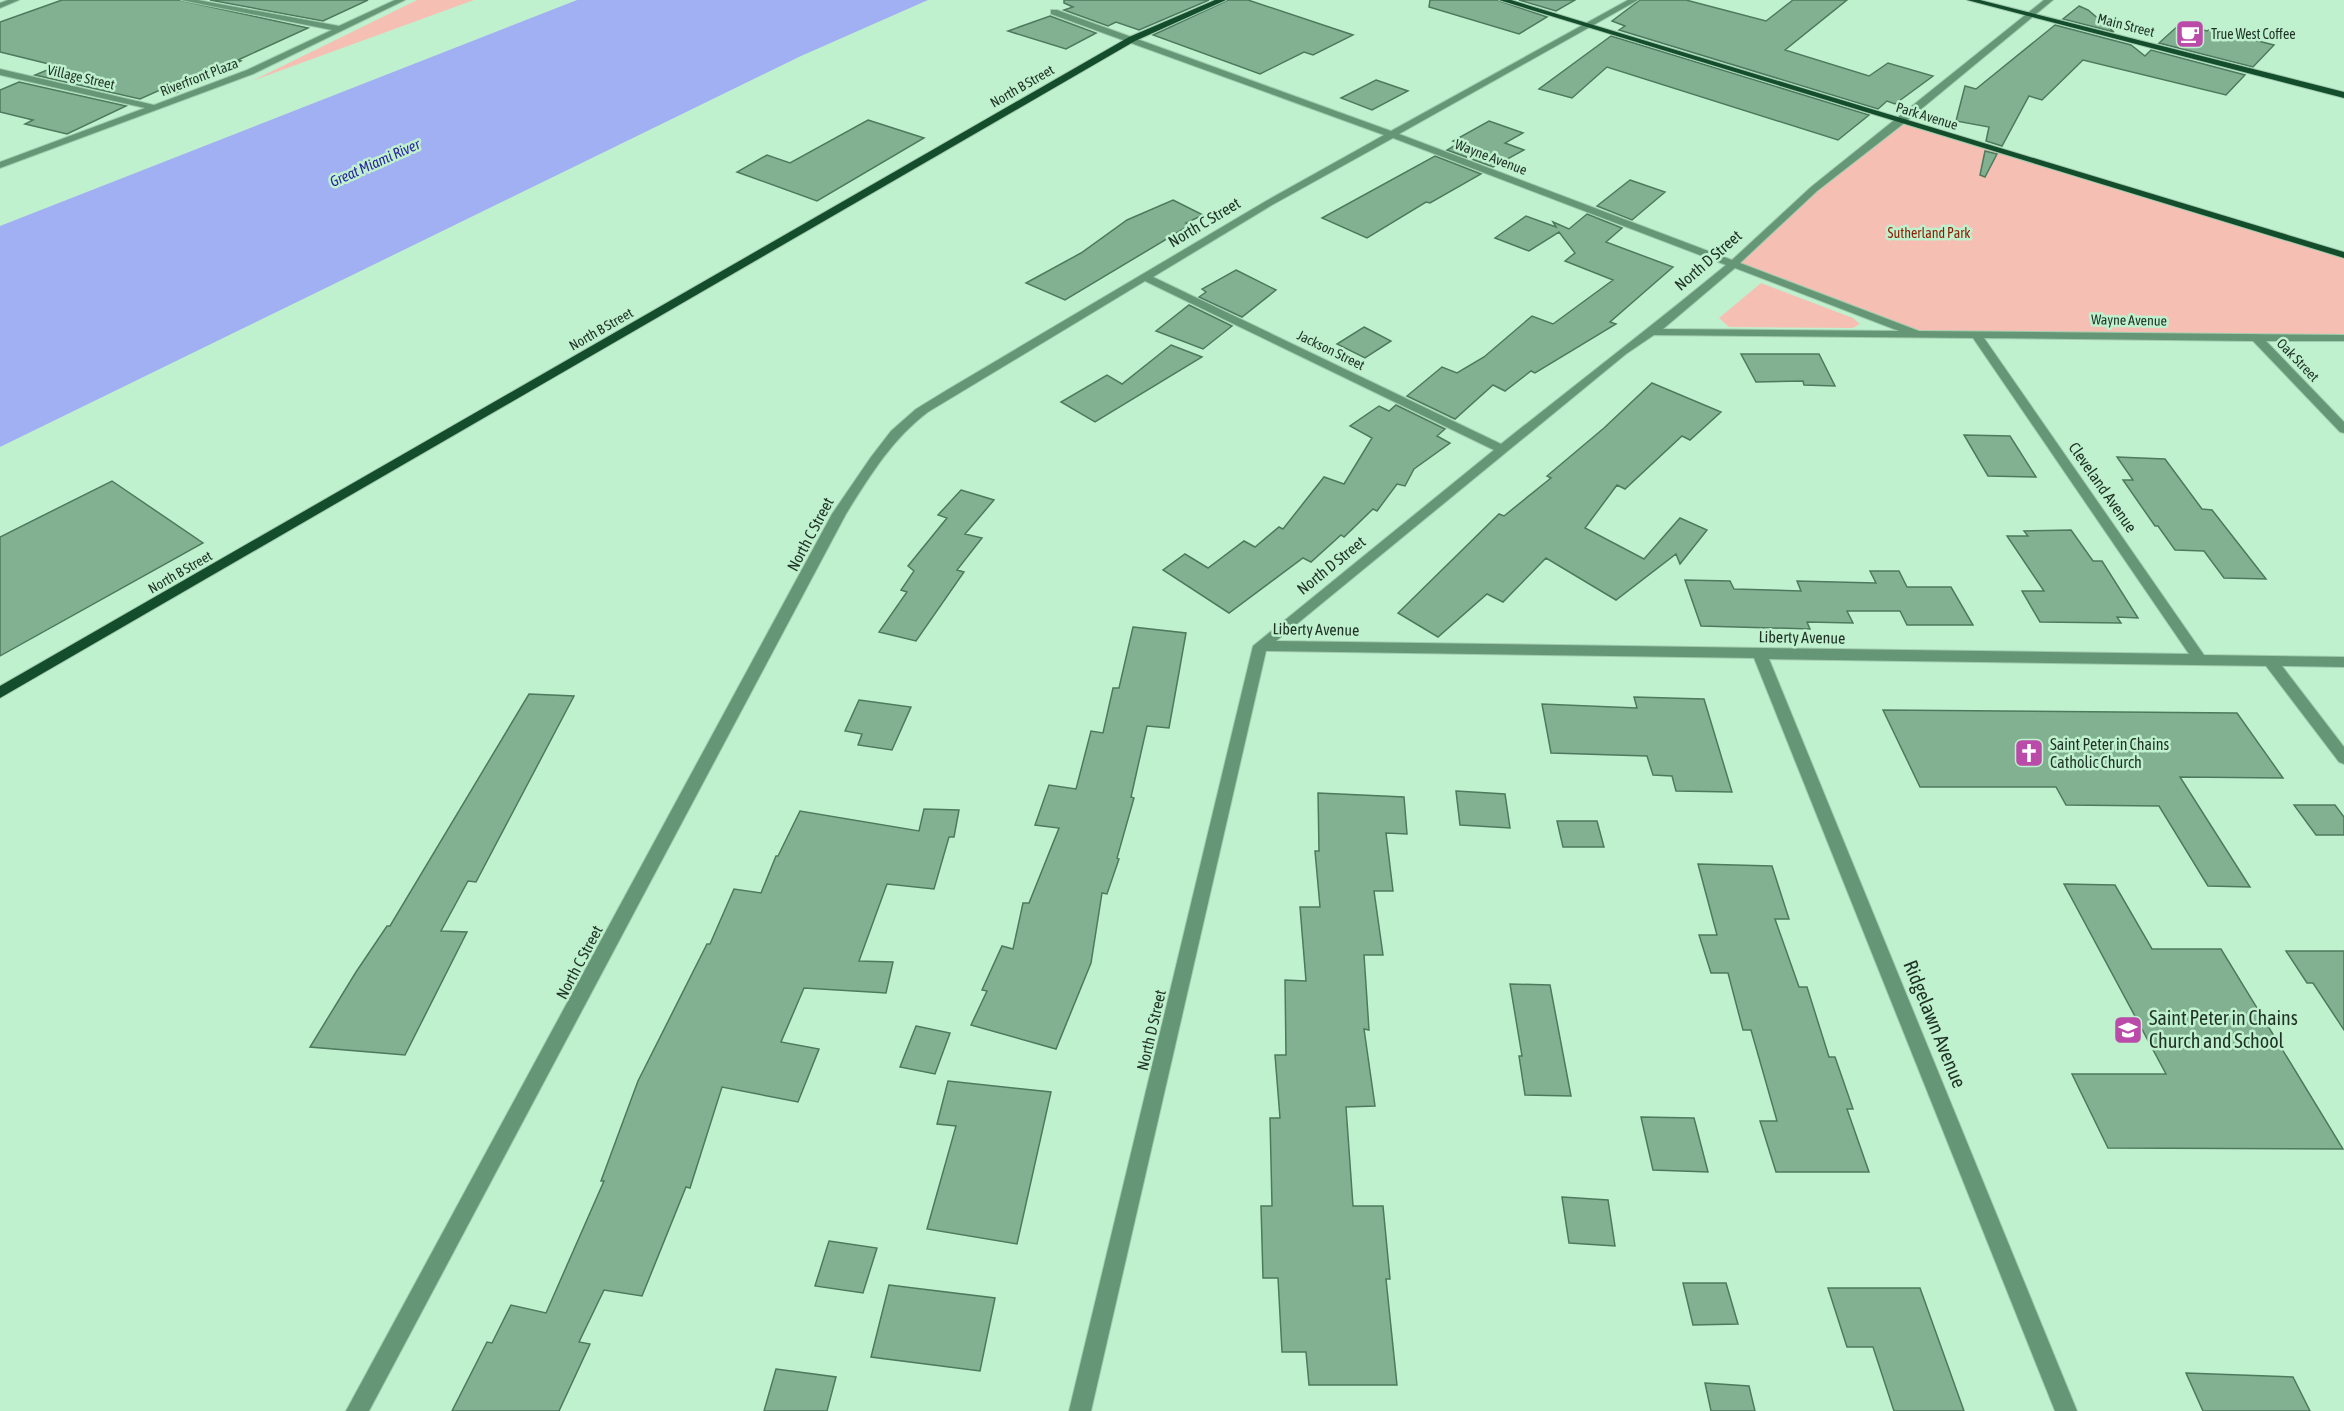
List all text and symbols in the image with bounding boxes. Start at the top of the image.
street label: Main Street [2096,10,2156,40]
cafe icon: True West Coffee [2174,18,2206,50]
place label: True West Coffee [2211,26,2296,42]
street label: Riverfront Plaza [158,55,240,99]
street label: Village Street [46,61,116,93]
street label: North B Street [987,61,1057,111]
street label: Park Avenue [1894,99,1960,133]
water label: Great Miami River [327,135,423,190]
street label: Wayne Avenue [1453,136,1529,178]
street label: North C Street [1165,193,1244,250]
park label: Sutherland Park [1888,225,1970,241]
street label: North D Street [1671,226,1745,294]
street label: North B Street [566,304,636,354]
street label: Wayne Avenue [2091,311,2167,329]
street label: Jackson Street [1295,327,1367,373]
street label: Oak Street [2274,335,2322,385]
street label: Cleveland Avenue [2065,439,2141,535]
street label: North C Street [783,494,837,574]
street label: North D Street [1293,532,1369,598]
street label: North B Street [145,547,215,597]
street label: Liberty Avenue [1272,619,1360,640]
street label: Liberty Avenue [1758,627,1846,648]
place label: Saint Peter in Chains Catholic Church [2050,735,2169,771]
church icon: Saint Peter in Chains Catholic Church [2013,737,2045,769]
street label: North C Street [552,922,606,1002]
street label: Ridgelawn Avenue [1899,957,1972,1091]
street label: North D Street [1133,987,1169,1072]
place label: Saint Peter in Chains Church and School [2149,1006,2298,1052]
school or university icon: Saint Peter in Chains Church and School [2112,1014,2144,1046]

